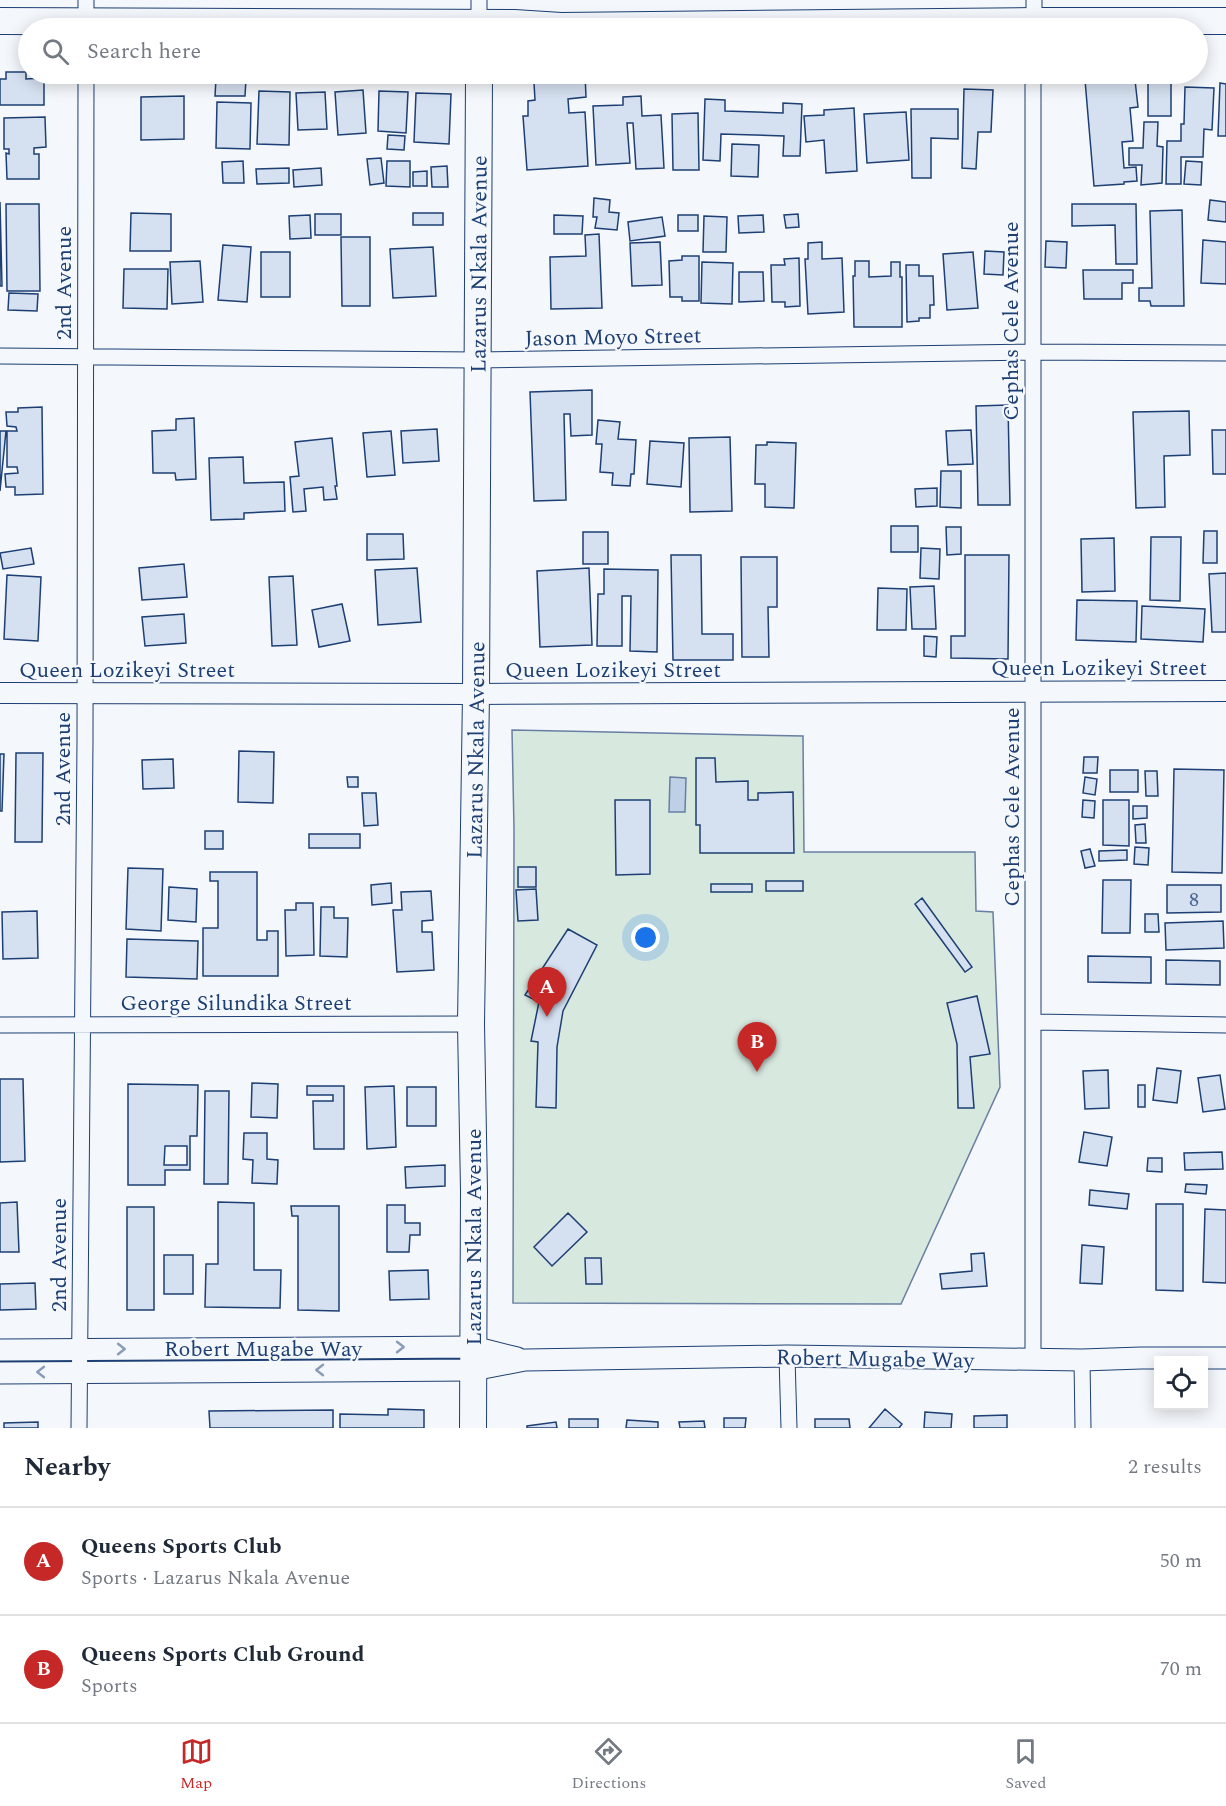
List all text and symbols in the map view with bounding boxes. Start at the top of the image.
search box [18,18,1208,84]
icon: search [39,35,72,68]
text: Search here [87,35,201,68]
street label: Lazarus Nkala Avenue [463,155,497,373]
street label: Cephas Cele Avenue [995,221,1028,421]
street label: 2nd Avenue [48,226,81,340]
street label: Jason Moyo Street [524,319,702,356]
street label: Lazarus Nkala Avenue [459,641,494,859]
street label: Queen Lozikeyi Street [991,652,1207,685]
street label: Queen Lozikeyi Street [19,654,235,687]
street label: Queen Lozikeyi Street [505,654,721,687]
street label: Cephas Cele Avenue [996,707,1029,907]
street label: 2nd Avenue [47,712,80,826]
house number: 8 [1189,885,1199,915]
your location [631,923,660,952]
pin: A [528,968,566,1017]
street label: George Silundika Street [120,987,352,1020]
pin: B [738,1022,777,1072]
street label: Lazarus Nkala Avenue [458,1128,491,1346]
street label: 2nd Avenue [43,1198,76,1312]
street label: Robert Mugabe Way [164,1333,364,1366]
one-way arrow [396,1341,405,1353]
street label: Robert Mugabe Way [776,1341,976,1378]
one-way arrow [117,1343,126,1355]
map controls [1154,1356,1208,1410]
button: locate [1154,1356,1208,1410]
one-way arrow [315,1364,324,1377]
one-way arrow [37,1366,46,1378]
text: Nearby [24,1447,110,1487]
text: 2 results [1128,1452,1202,1482]
text: Queens Sports Club [81,1530,282,1563]
text: A [36,1546,51,1576]
text: 50 m [1160,1546,1202,1576]
text: Sports · Lazarus Nkala Avenue [81,1563,350,1593]
text: Queens Sports Club Ground [81,1638,365,1671]
text: B [36,1654,51,1684]
text: 70 m [1160,1654,1202,1684]
text: Sports [81,1671,138,1701]
tab: Map [180,1735,213,1795]
tab: Directions [572,1735,646,1795]
tab: Saved [1005,1735,1046,1795]

